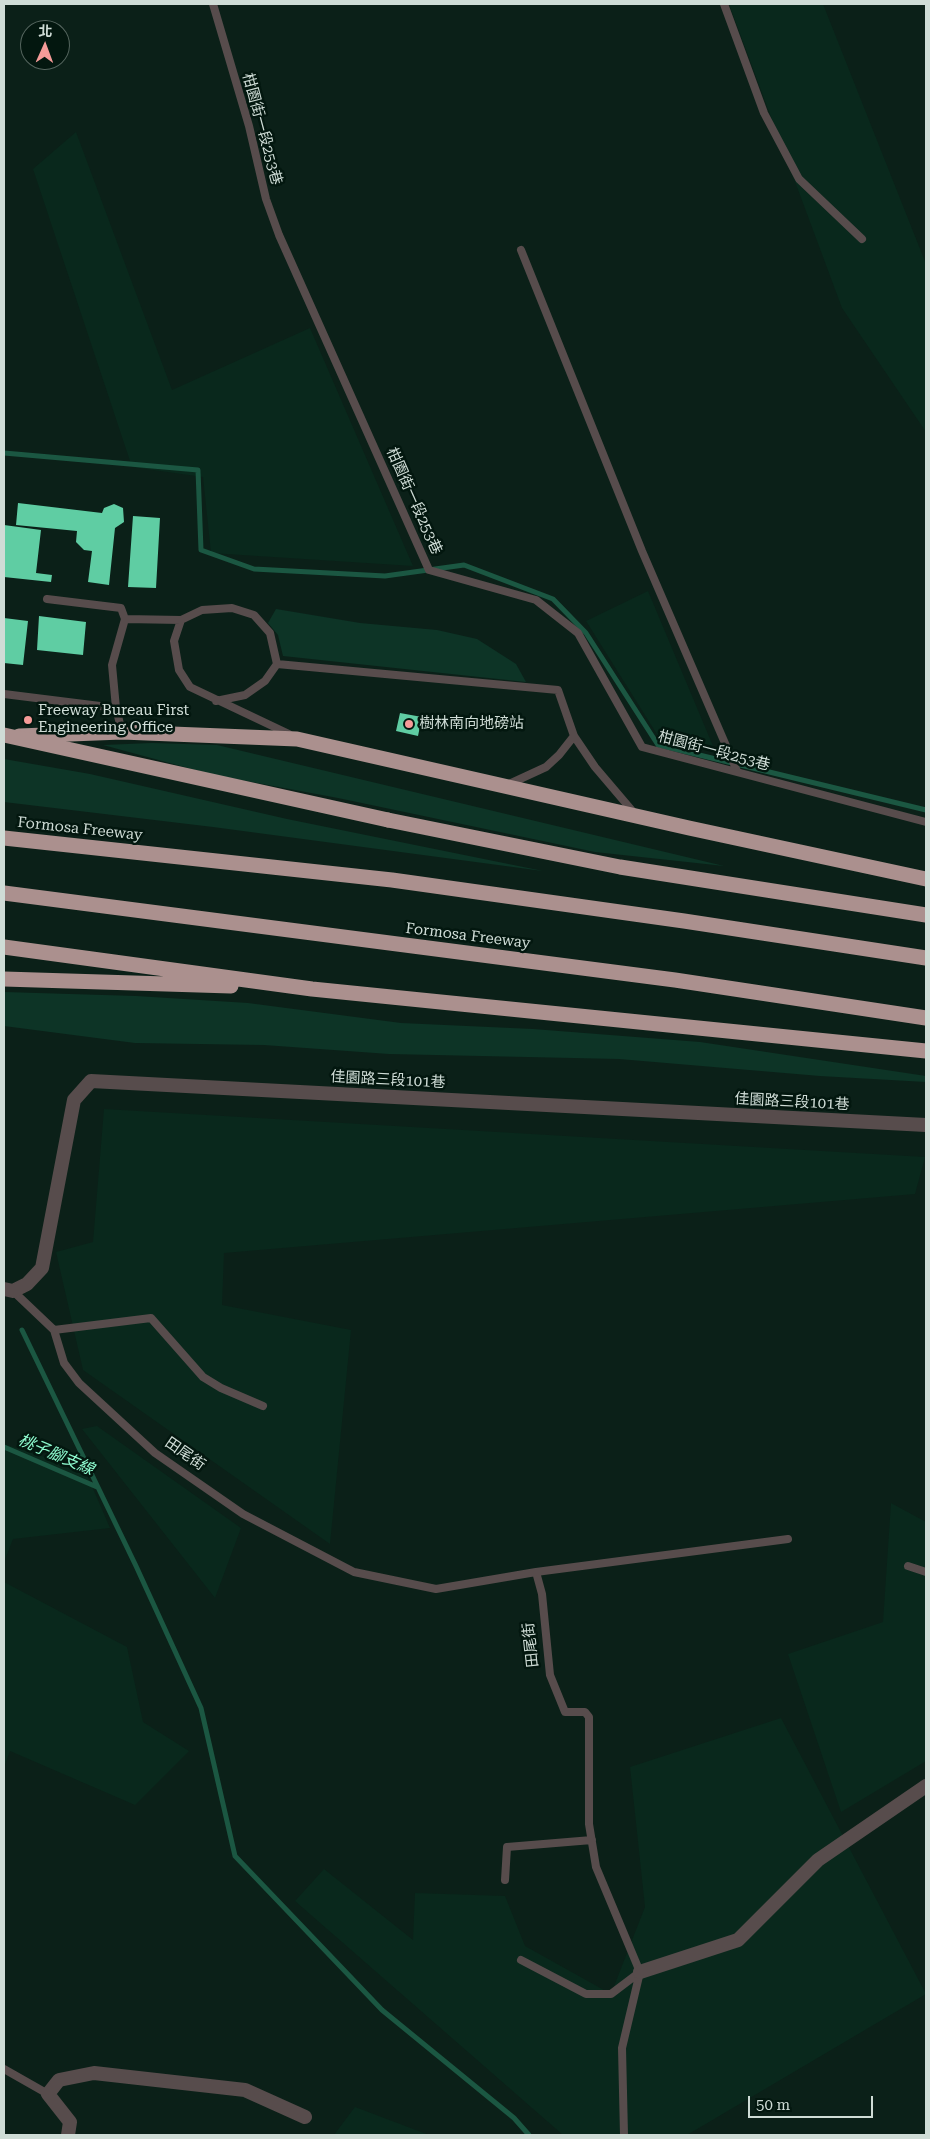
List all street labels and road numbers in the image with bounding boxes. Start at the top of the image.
street label: 柑園街一段253巷 [238,71,286,187]
street label: 柑園街一段253巷 [382,445,446,557]
street label: 柑園街一段253巷 [656,727,772,775]
street label: Formosa Freeway [17,813,143,845]
street label: Formosa Freeway [405,919,531,953]
street label: 佳園路三段101巷 [330,1068,446,1092]
street label: 佳園路三段101巷 [734,1090,850,1114]
street label: 田尾街 [161,1434,209,1474]
street label: 田尾街 [520,1622,542,1668]

